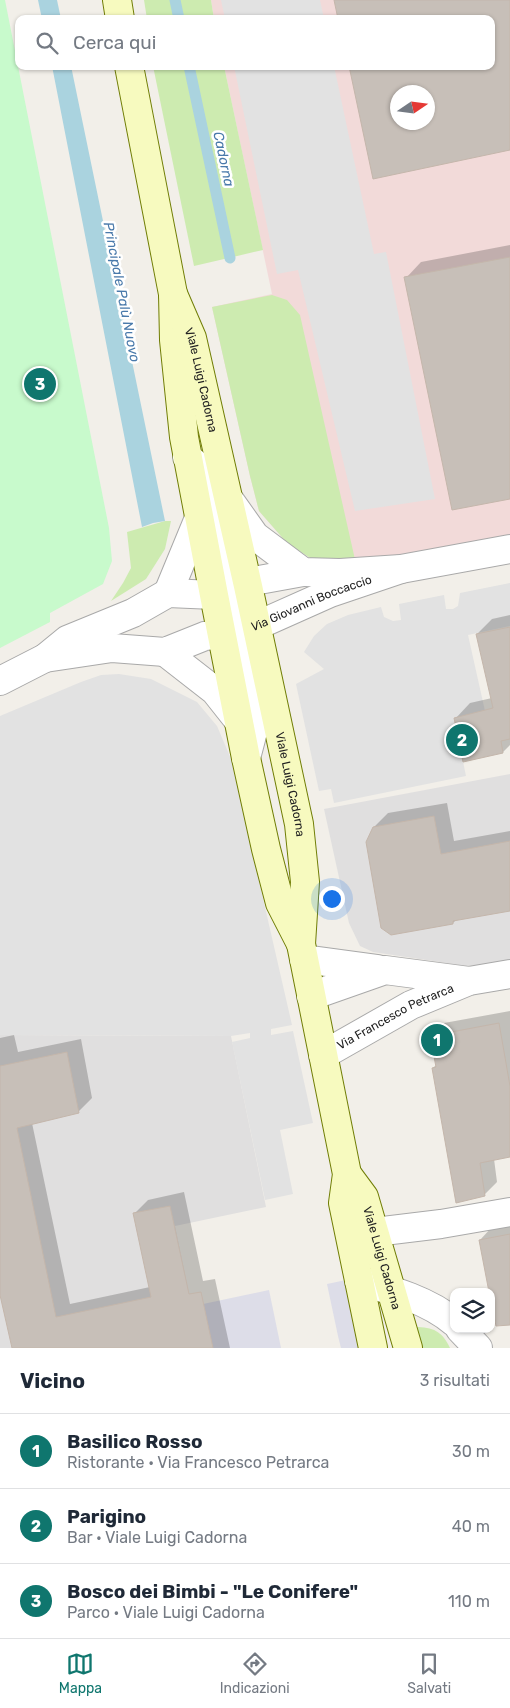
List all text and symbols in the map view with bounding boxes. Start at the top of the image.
search box [15,15,495,70]
icon: search [33,29,61,57]
text: Cerca qui [73,31,156,54]
north arrow [390,85,435,130]
water label: Cadorna [209,130,238,188]
water label: Principale Palù Nuovo [100,221,143,364]
street label: Viale Luigi Cadorna [181,326,220,434]
pin: 3 [24,365,56,403]
street label: Via Giovanni Boccaccio [250,572,374,634]
pin: 2 [446,721,478,759]
street label: Viale Luigi Cadorna [272,731,307,837]
your location [319,886,345,912]
street label: Via Francesco Petrarca [335,981,456,1053]
pin: 1 [421,1021,453,1059]
street label: Viale Luigi Cadorna [360,1205,403,1311]
map controls [450,1288,495,1333]
button: layers [450,1288,495,1333]
text: Vicino [20,1368,85,1393]
text: 3 risultati [420,1371,490,1390]
text: Basilico Rosso [67,1430,203,1453]
text: 1 [32,1442,40,1461]
text: 30 m [452,1442,490,1461]
text: Ristorante · Via Francesco Petrarca [67,1453,329,1472]
text: Parigino [67,1505,146,1528]
text: 2 [31,1517,41,1536]
text: 40 m [452,1517,490,1536]
text: Bar · Viale Luigi Cadorna [67,1528,247,1547]
text: Bosco dei Bimbi - "Le Conifere" [67,1580,358,1603]
text: 3 [31,1592,41,1611]
text: 110 m [448,1592,490,1611]
text: Parco · Viale Luigi Cadorna [67,1603,265,1622]
tab: Mappa [59,1650,102,1697]
tab: Indicazioni [220,1650,290,1697]
tab: Salvati [407,1650,451,1697]

